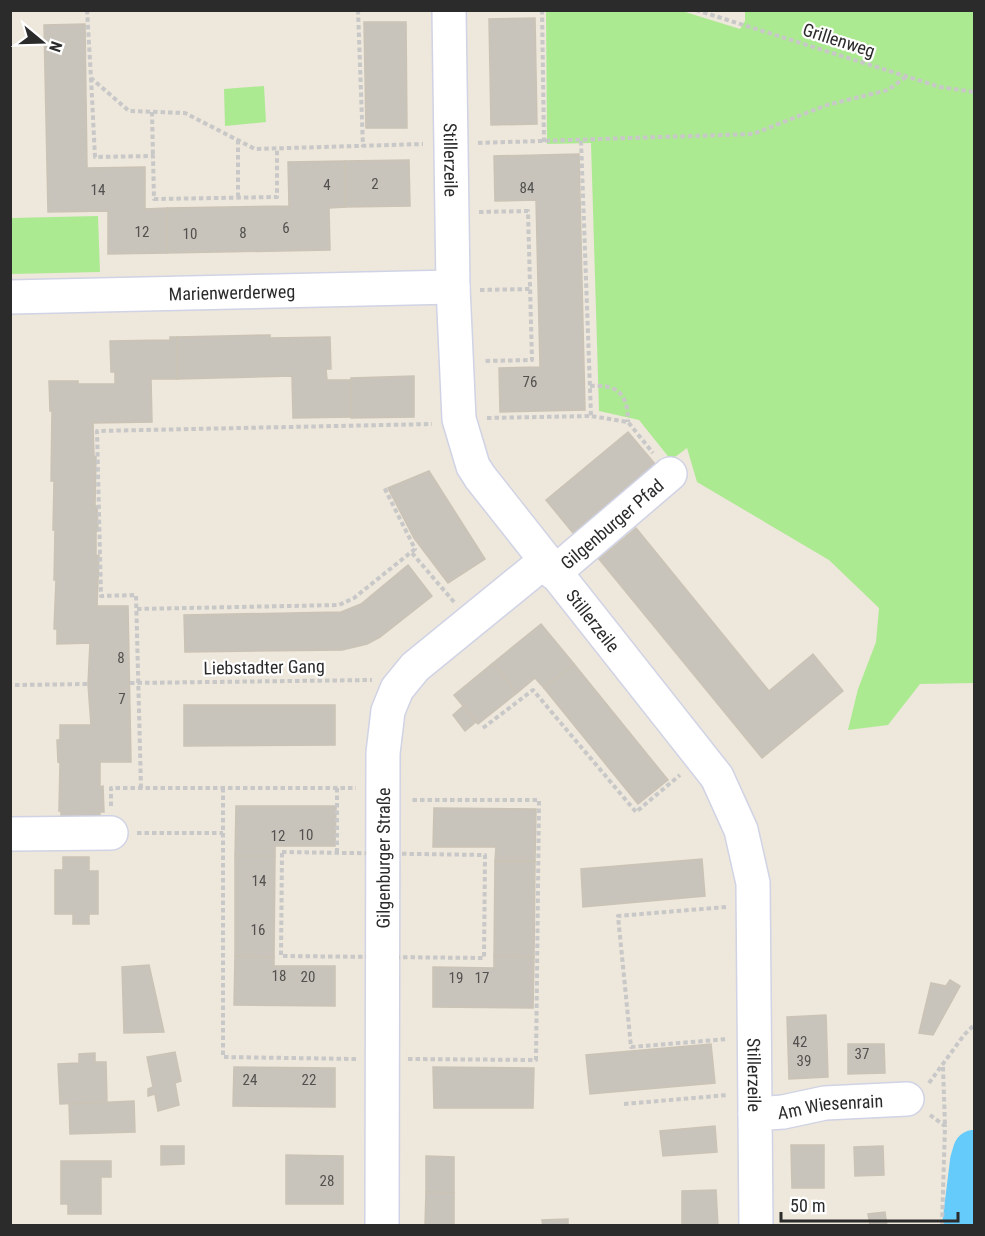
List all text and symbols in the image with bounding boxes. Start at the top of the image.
north arrow [12,12,72,72]
street label: Grillenweg [800,18,878,62]
text: N [45,39,66,54]
street label: Stillerzeile [440,123,462,197]
house number: 2 [371,175,379,193]
house number: 4 [323,176,331,194]
house number: 84 [520,179,534,197]
house number: 14 [91,181,105,199]
house number: 6 [282,219,290,237]
house number: 12 [135,223,149,241]
house number: 8 [239,224,247,242]
house number: 10 [183,225,197,243]
street label: Marienwerderweg [168,280,295,304]
house number: 76 [523,373,537,391]
street label: Gilgenburger Pfad [556,474,667,573]
street label: Stillerzeile [562,585,624,656]
house number: 8 [117,649,125,667]
street label: Liebstadter Gang [203,655,325,679]
house number: 7 [118,690,126,708]
street label: Gilgenburger Straße [372,787,393,929]
house number: 10 [299,826,313,844]
house number: 12 [271,827,285,845]
house number: 14 [252,872,266,890]
house number: 16 [251,921,265,939]
house number: 18 [272,967,286,985]
house number: 20 [301,968,315,986]
house number: 19 [449,969,463,987]
house number: 17 [475,969,489,987]
house number: 42 [793,1033,807,1051]
street label: Stillerzeile [744,1038,766,1112]
house number: 37 [855,1045,869,1063]
house number: 39 [797,1052,811,1070]
house number: 24 [243,1071,257,1089]
house number: 22 [302,1071,316,1089]
street label: Am Wiesenrain [777,1090,884,1123]
house number: 28 [320,1172,334,1190]
scale bar [781,1185,958,1223]
text: 50 m [790,1195,825,1216]

